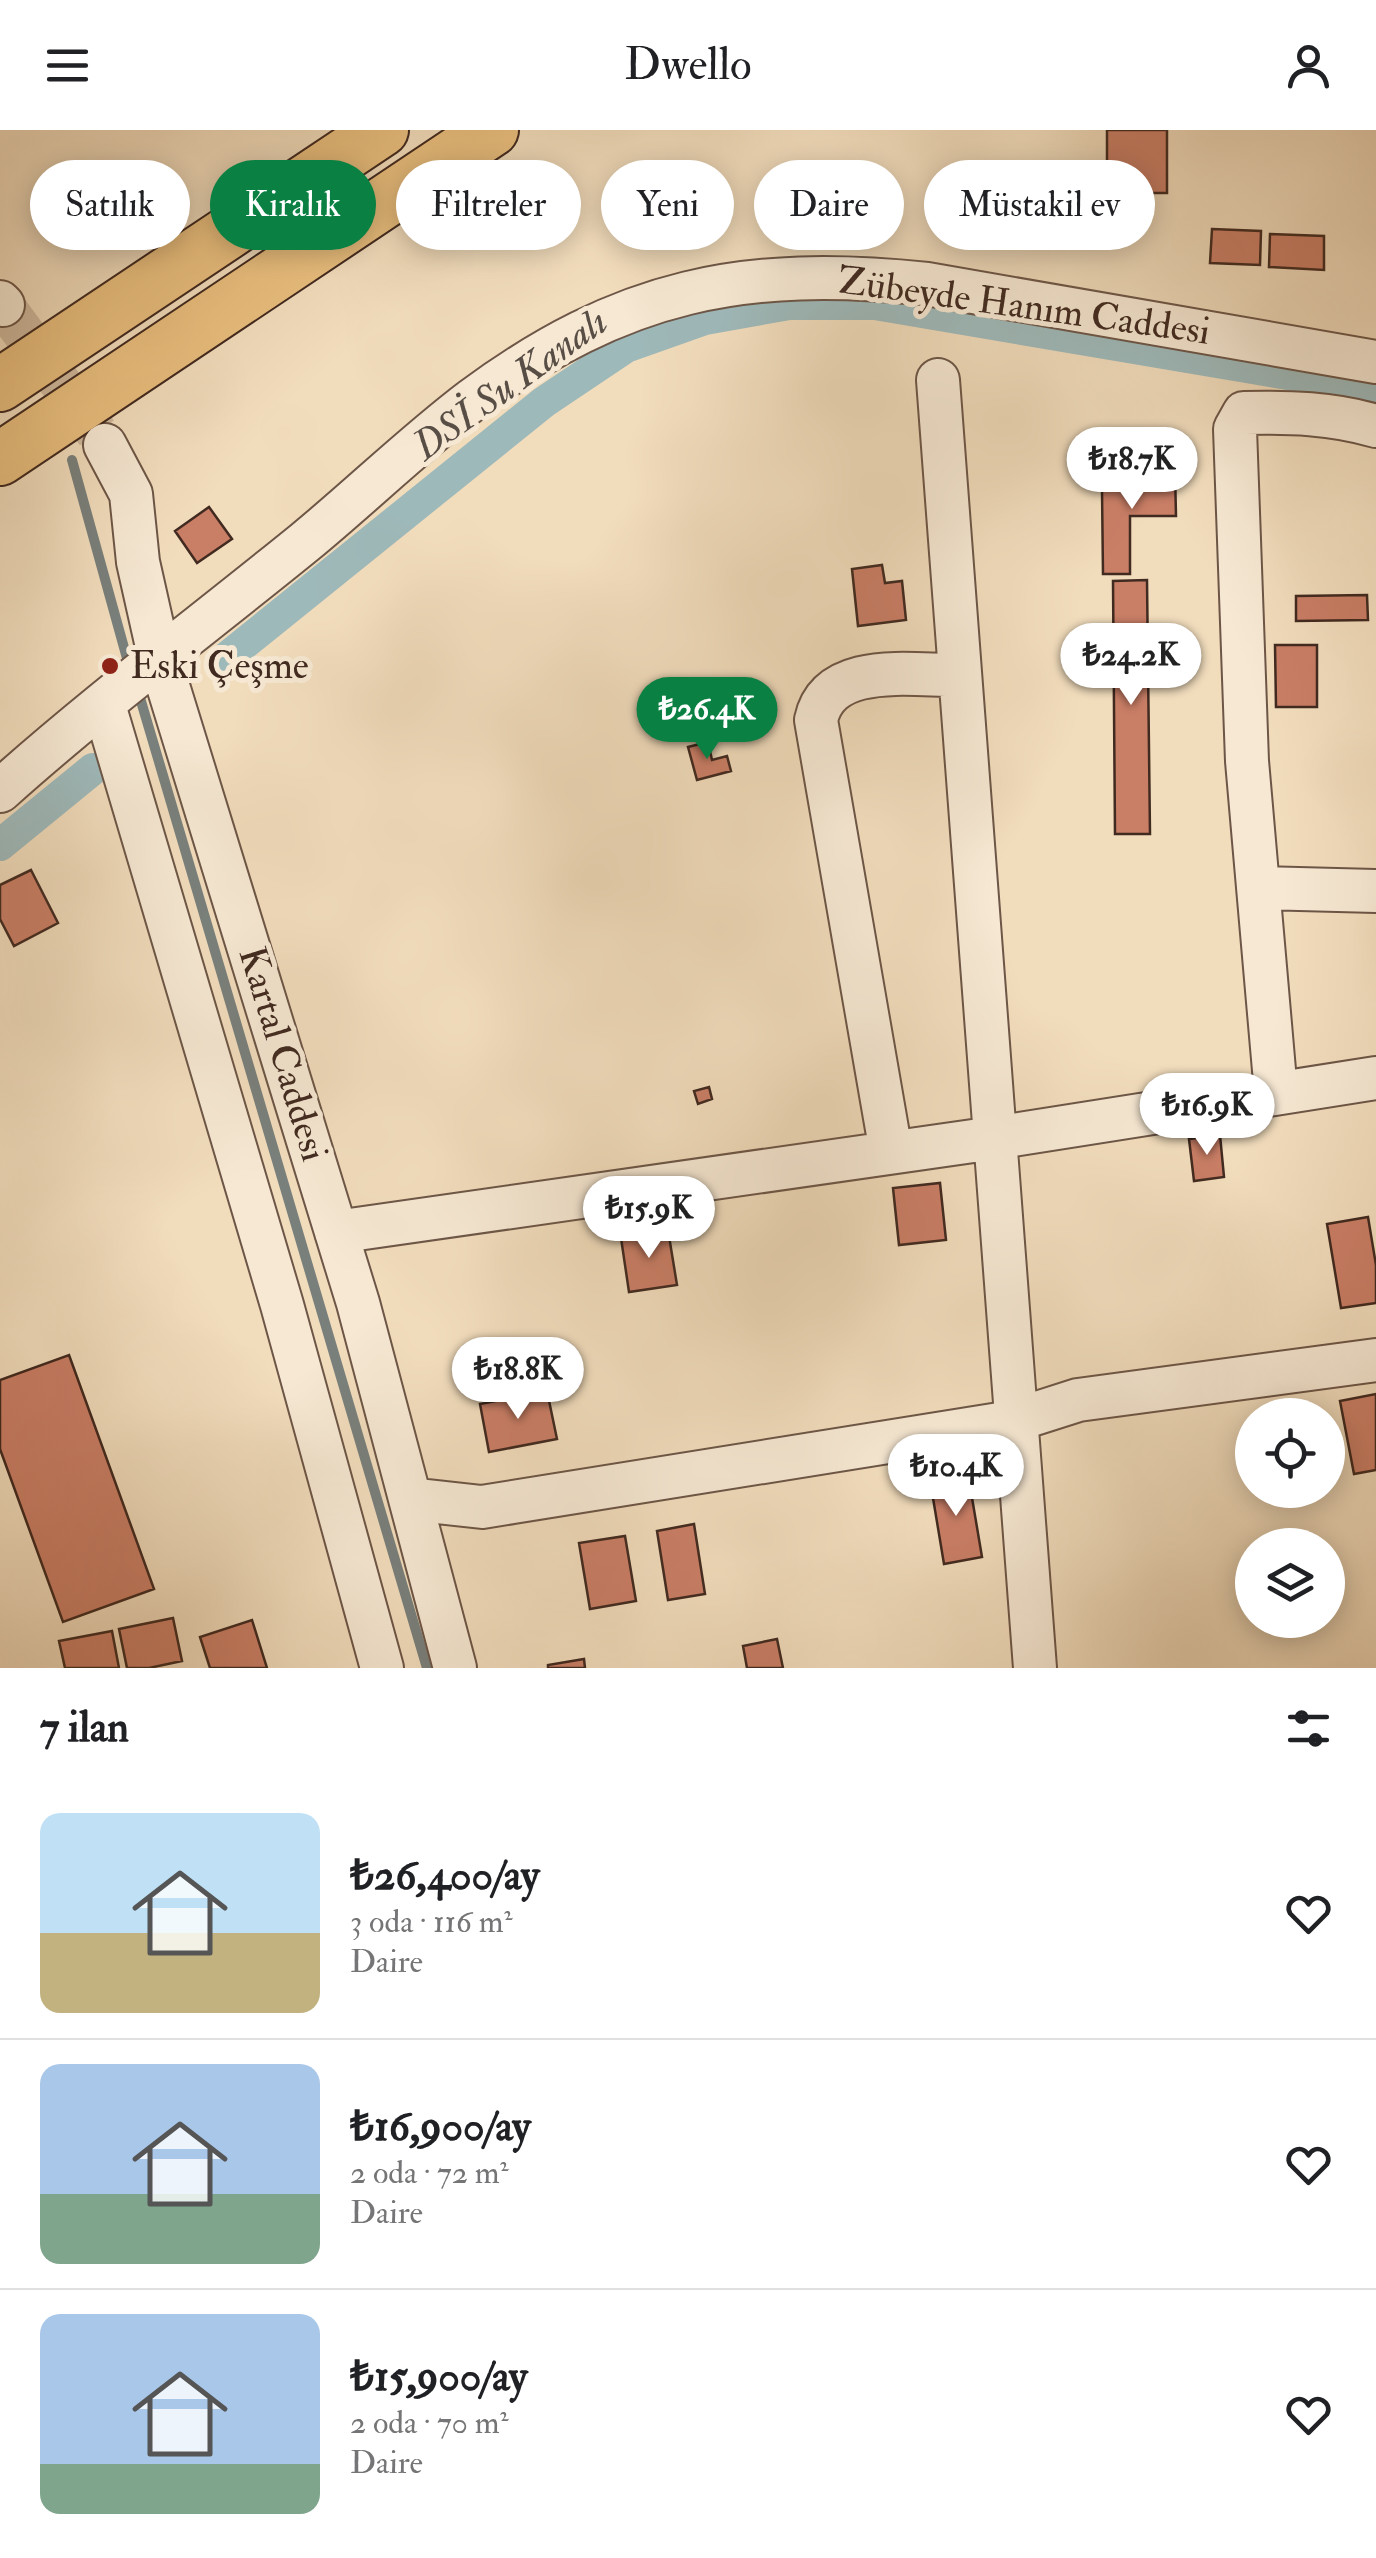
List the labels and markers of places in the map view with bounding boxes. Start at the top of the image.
pin: ₺18.7K [1051,427,1213,512]
pin: ₺24.2K [1050,623,1212,708]
place label: Eski Çeşme [130,642,309,690]
marker: Eski Çeşme [99,655,121,677]
pin: ₺26.4K [626,677,788,762]
pin: ₺16.9K [1126,1073,1288,1158]
pin: ₺15.9K [568,1176,730,1261]
pin: ₺18.8K [437,1337,599,1422]
pin: ₺10.4K [875,1434,1037,1519]

